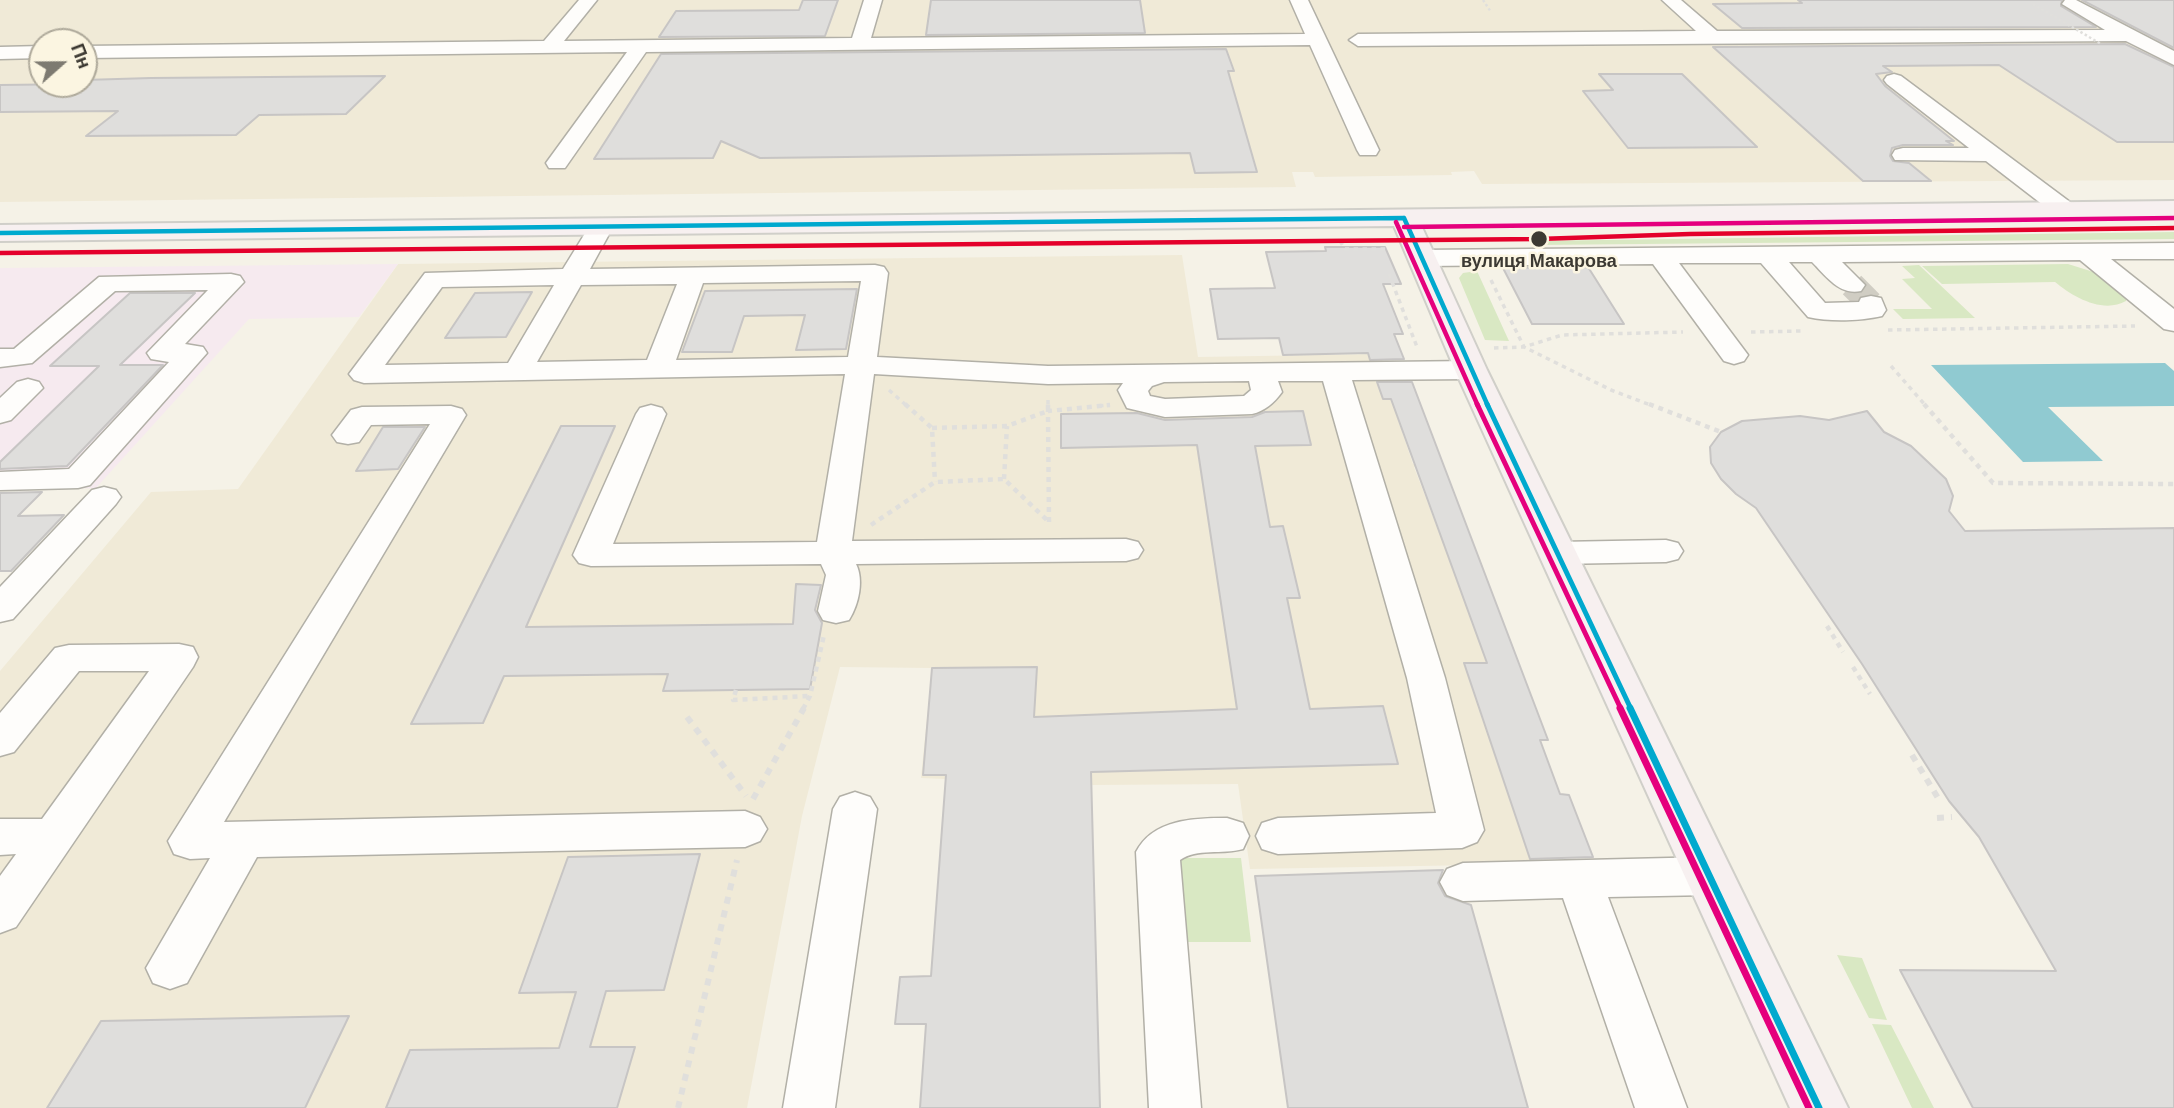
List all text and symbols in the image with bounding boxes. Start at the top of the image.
north arrow [28,28,98,98]
text: Пн [65,40,97,72]
marker: вулиця Макарова [1529,229,1549,249]
place label: вулиця Макарова [1461,251,1617,273]

